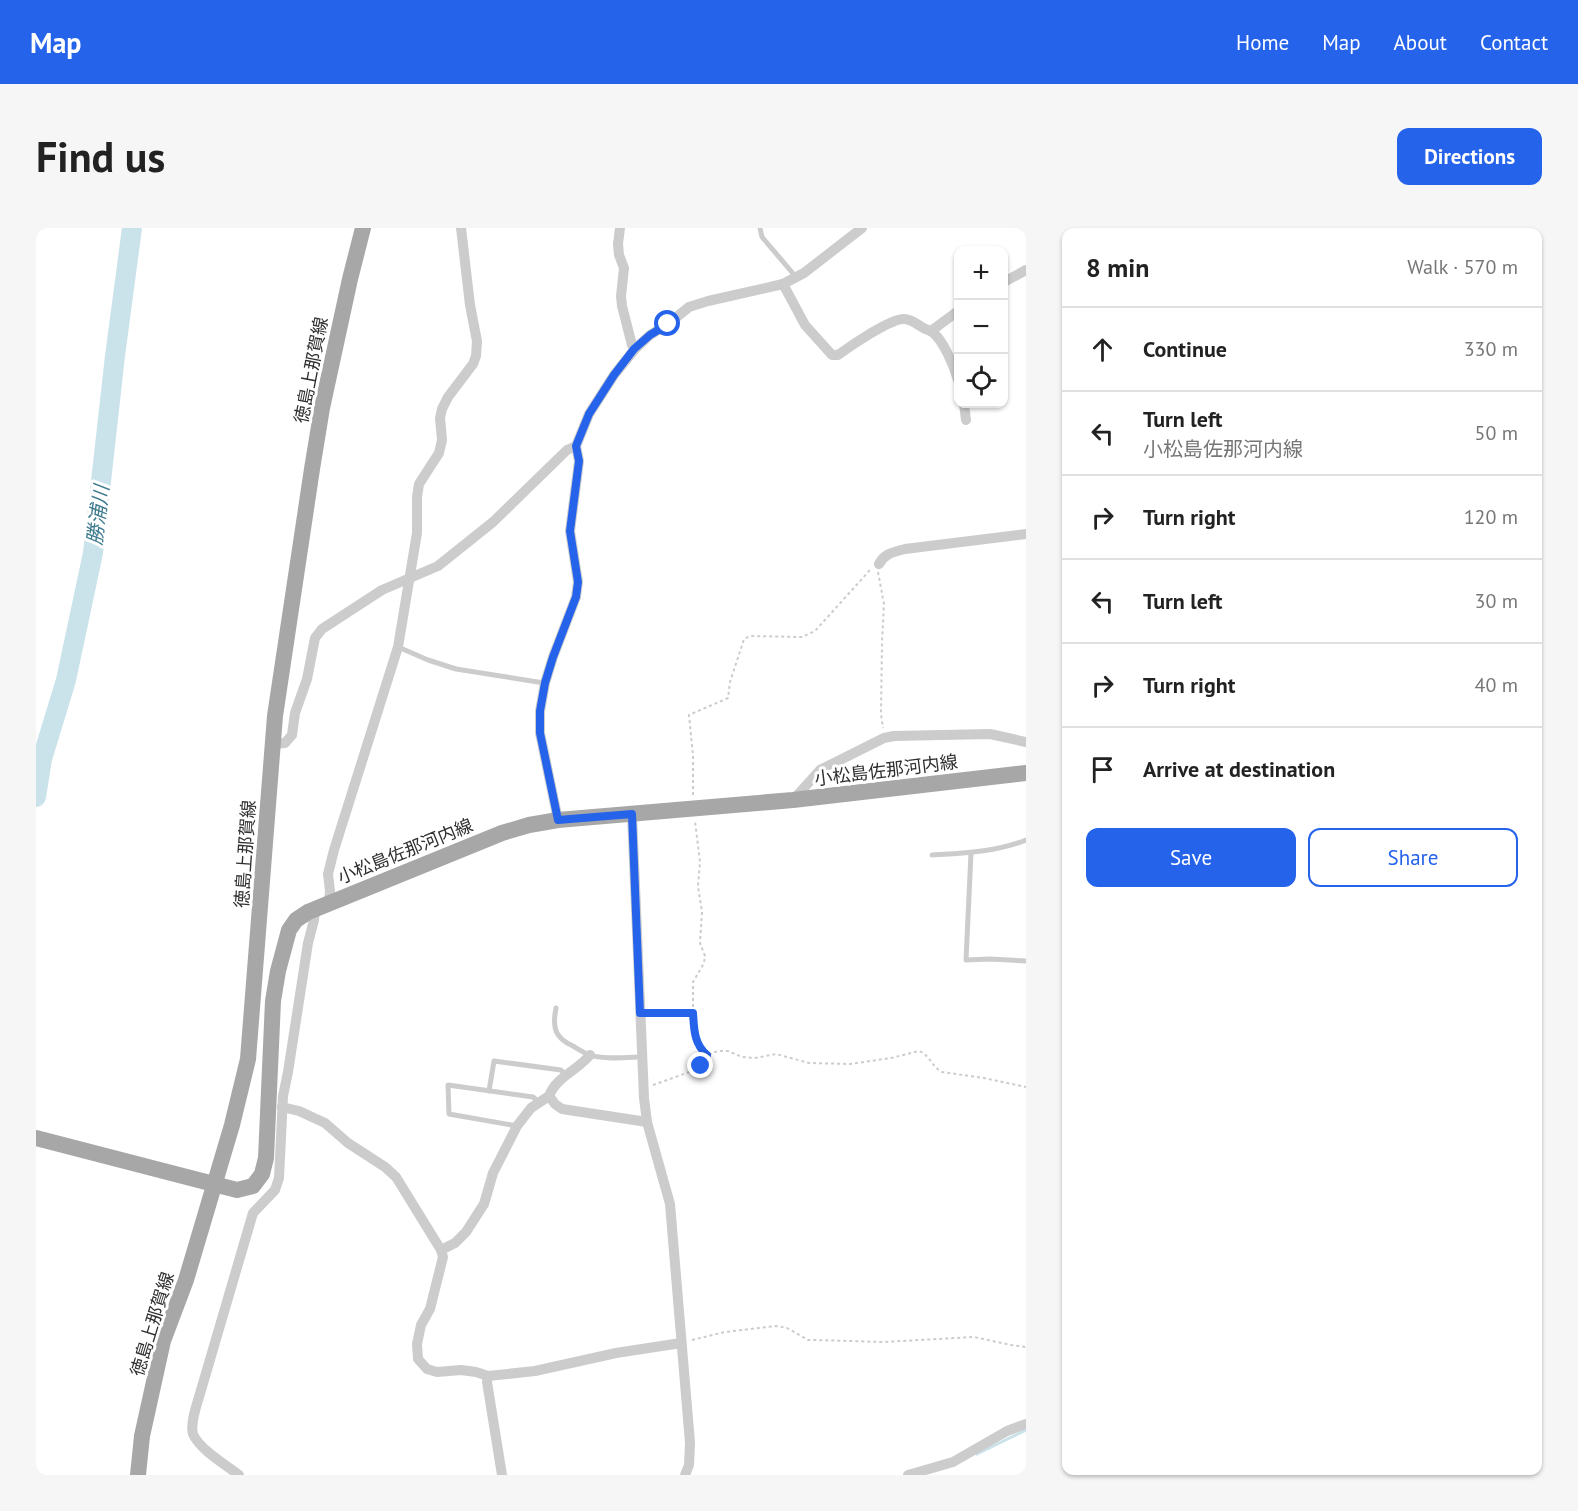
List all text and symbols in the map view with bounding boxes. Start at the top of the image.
text: Map [30,24,81,61]
text: Home [1236,29,1289,56]
text: Map [1322,29,1361,56]
text: About [1394,29,1447,56]
text: Contact [1480,29,1548,56]
button: Directions [1397,128,1542,185]
text: Find us [36,129,165,184]
map controls [954,246,1008,408]
button: + [954,246,1008,300]
text: 8 min [1086,251,1149,284]
text: Walk · 570 m [1407,254,1518,280]
button: − [954,300,1008,354]
route start [654,310,680,336]
street label: 徳島上那賀線 [289,315,333,425]
icon: ahead [1086,333,1119,366]
text: Continue [1143,335,1227,363]
text: 330 m [1464,336,1518,362]
button: locate [954,354,1008,408]
text: Turn left [1143,405,1223,433]
icon: left [1086,417,1119,450]
text: 50 m [1475,420,1518,446]
text: 小松島佐那河内線 [1143,436,1303,462]
water label: 勝浦川 [81,482,115,546]
icon: right [1086,501,1119,534]
text: Turn right [1143,503,1235,531]
text: 120 m [1464,504,1518,530]
icon: left [1086,585,1119,618]
text: Turn left [1143,587,1223,615]
text: 30 m [1475,588,1518,614]
icon: right [1086,669,1119,702]
text: Turn right [1143,671,1235,699]
text: 40 m [1475,672,1518,698]
street label: 小松島佐那河内線 [813,750,959,790]
icon: arrive [1086,753,1119,786]
text: Arrive at destination [1143,755,1335,783]
street label: 徳島上那賀線 [230,799,260,909]
street label: 小松島佐那河内線 [334,813,476,889]
button: Save [1086,828,1296,887]
button: Share [1308,828,1518,887]
route end [687,1052,713,1078]
street label: 徳島上那賀線 [125,1269,179,1379]

